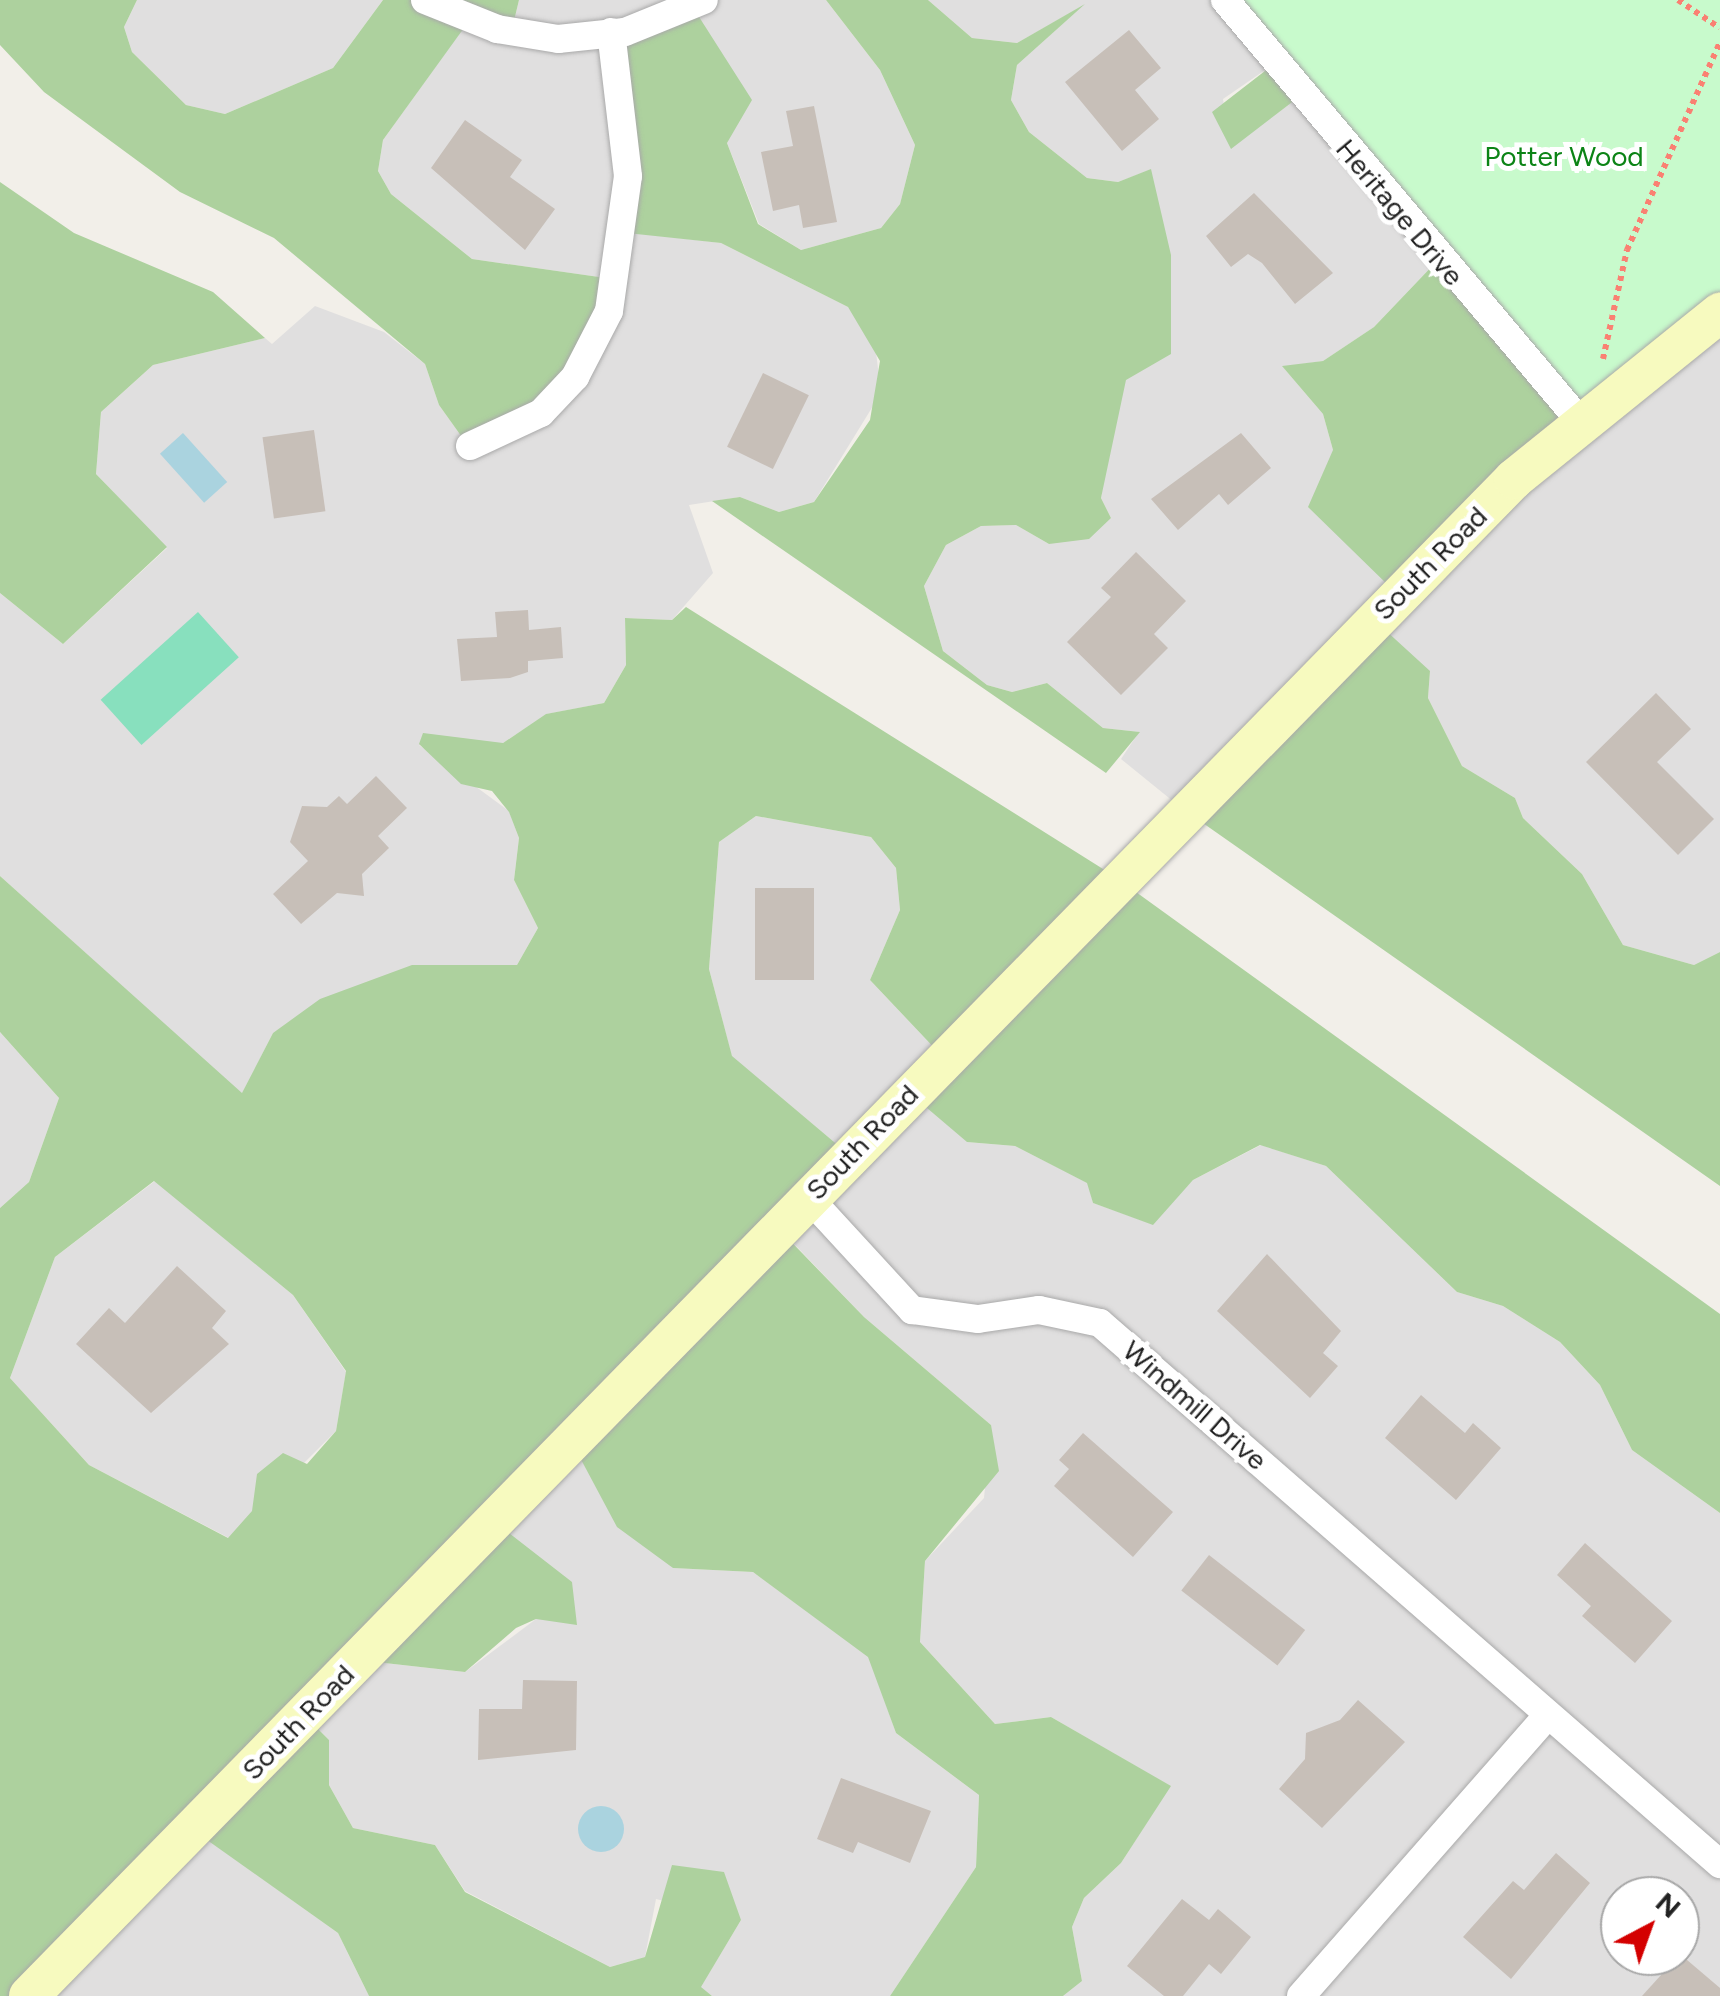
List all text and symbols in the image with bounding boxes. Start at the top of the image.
street label: Heritage Drive [1329,132,1471,292]
park label: Potter Wood [1484,139,1644,173]
street label: South Road [1366,499,1494,627]
street label: South Road [799,1078,925,1206]
street label: Windmill Drive [1116,1333,1274,1477]
street label: South Road [235,1658,361,1786]
north arrow [1600,1876,1700,1976]
text: N [1649,1885,1688,1925]

